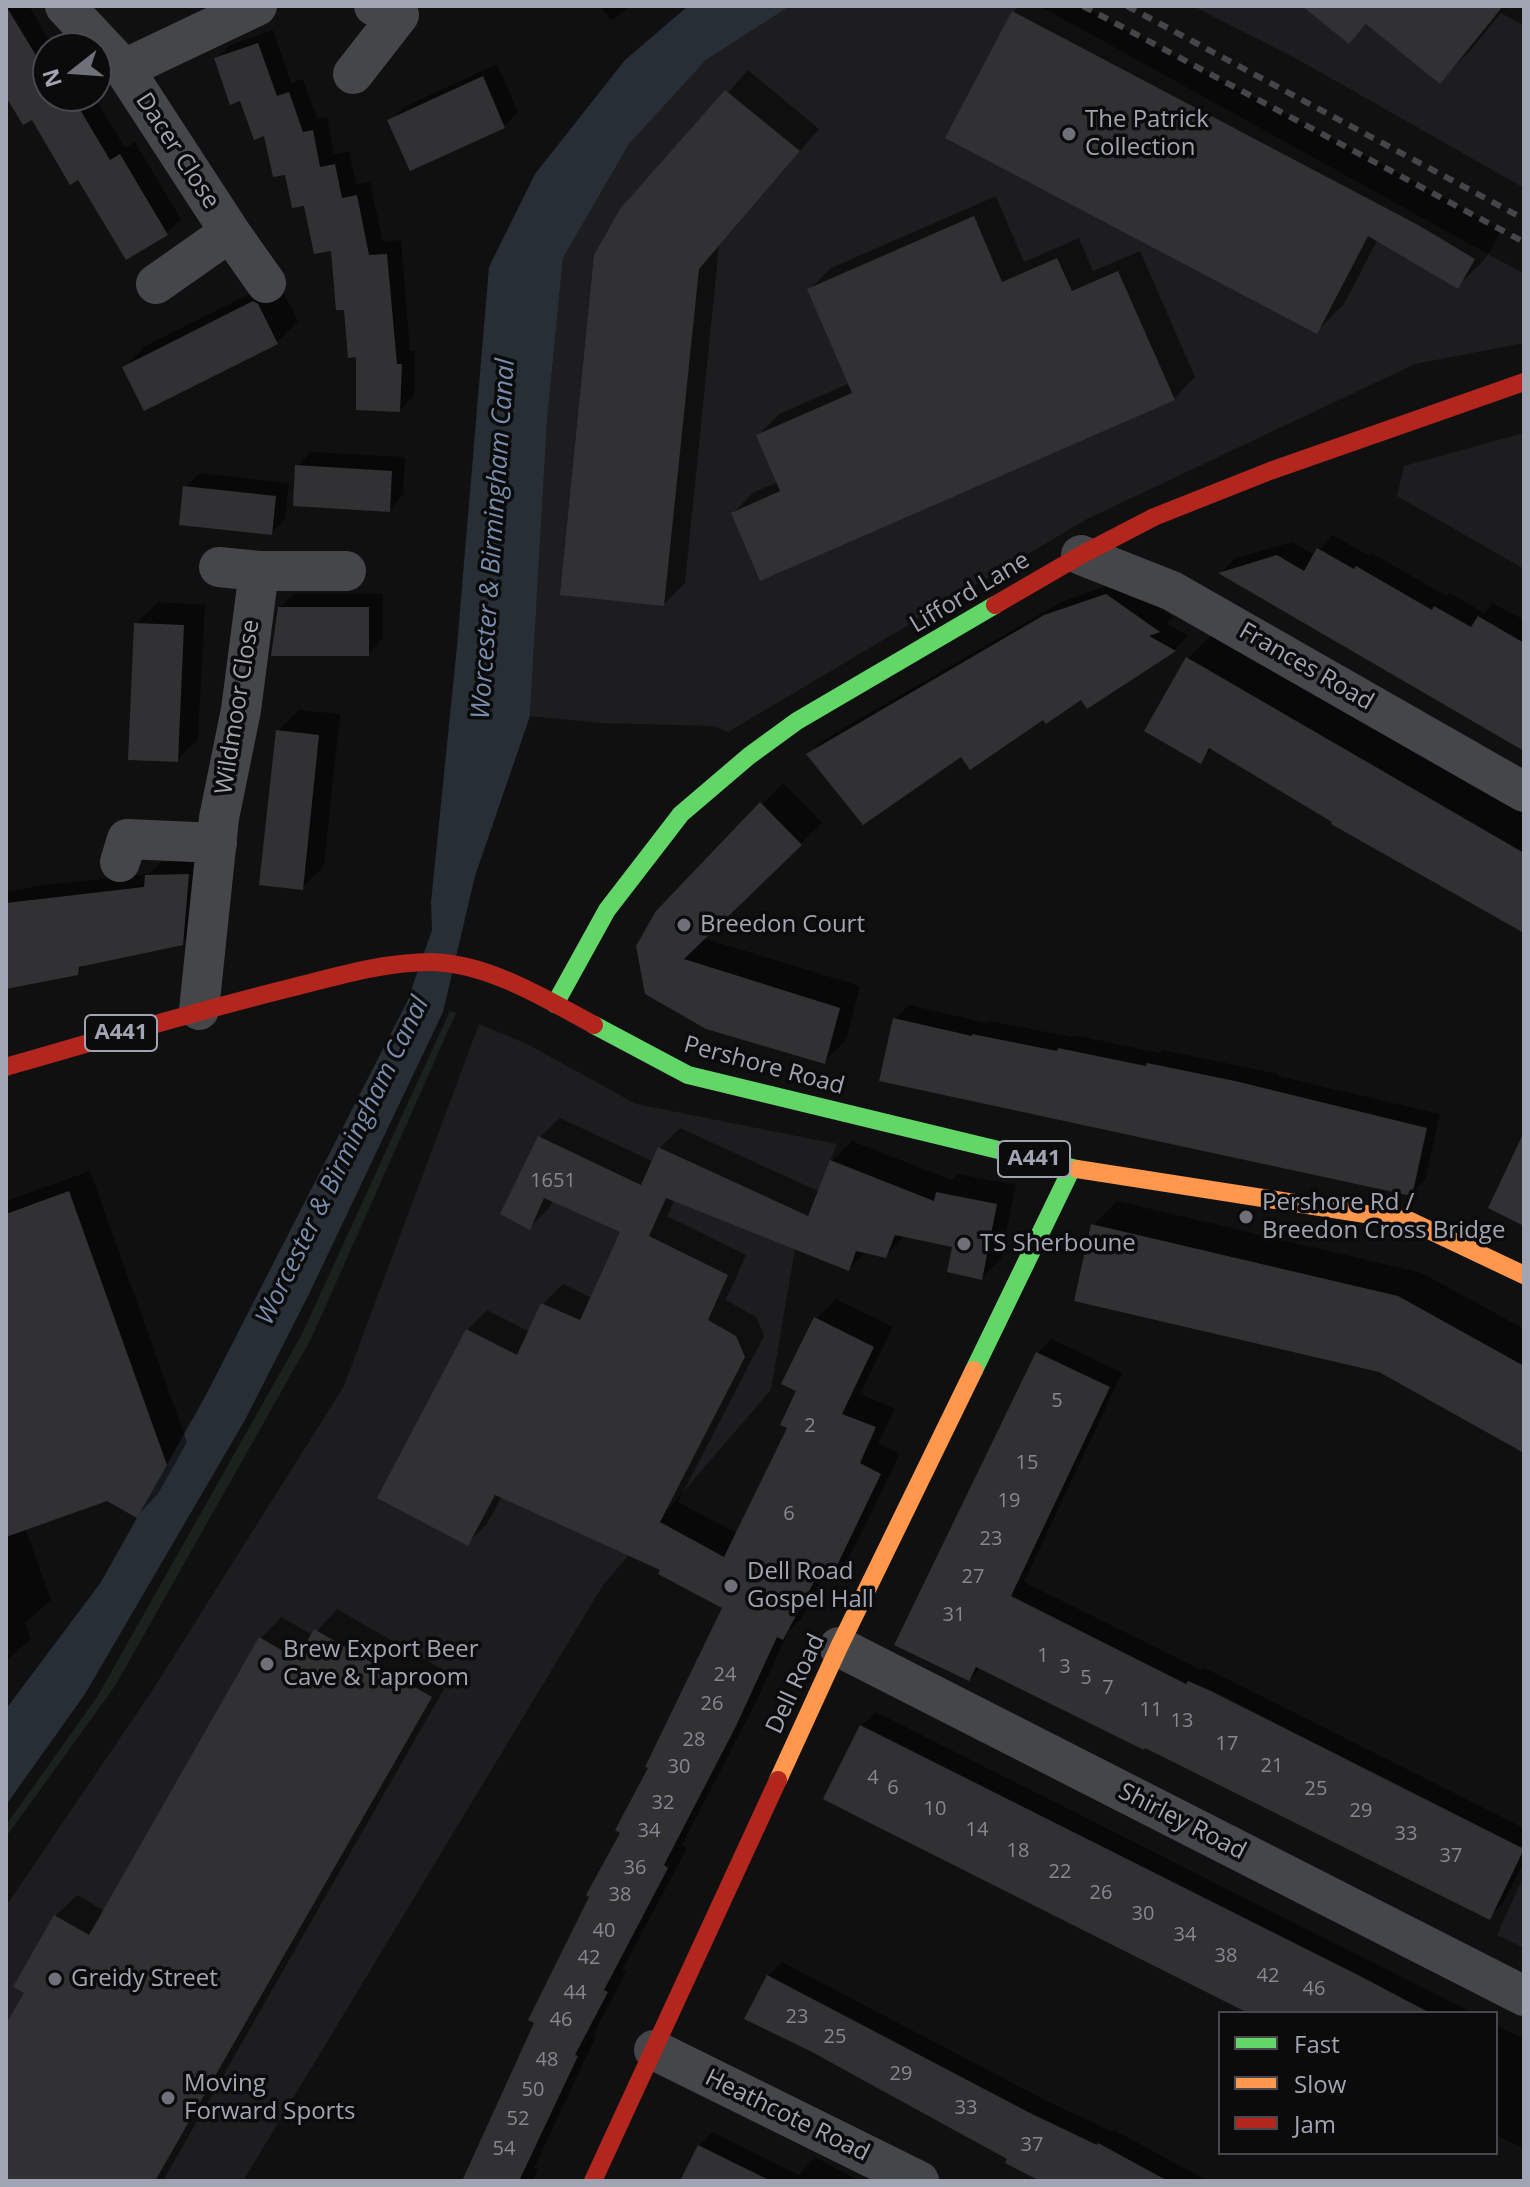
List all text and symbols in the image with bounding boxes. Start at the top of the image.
north arrow [32,32,112,112]
text: N [34,65,68,91]
street label: Dacer Close [129,88,225,214]
place label: The Patrick Collection [1085,106,1209,162]
marker: The Patrick Collection [1060,125,1078,143]
water label: Worcester & Birmingham Canal [466,358,522,720]
street label: Lifford Lane [905,546,1035,640]
street label: Frances Road [1234,617,1378,717]
street label: Wildmoor Close [210,618,266,796]
place label: Breedon Court [700,911,865,939]
marker: Breedon Court [675,916,693,934]
water label: Worcester & Birmingham Canal [250,992,436,1330]
road number: A441 [85,1015,157,1051]
street label: Pershore Road [681,1031,847,1101]
road number: A441 [998,1141,1070,1177]
house number: 1651 [530,1169,576,1193]
place label: Pershore Rd / Breedon Cross Bridge [1262,1189,1505,1245]
marker: Pershore Rd / Breedon Cross Bridge [1237,1208,1255,1226]
place label: TS Sherboune [980,1230,1136,1258]
marker: TS Sherboune [955,1235,973,1253]
house number: 5 [1051,1389,1063,1413]
house number: 2 [804,1414,816,1438]
house number: 15 [1016,1451,1038,1475]
house number: 19 [998,1489,1020,1513]
house number: 6 [783,1502,795,1526]
house number: 23 [980,1527,1002,1551]
place label: Dell Road Gospel Hall [747,1558,874,1614]
house number: 27 [962,1565,984,1589]
marker: Dell Road Gospel Hall [722,1577,740,1595]
house number: 31 [943,1603,965,1627]
street label: Dell Road [760,1630,832,1738]
place label: Brew Export Beer Cave & Taproom [283,1636,479,1692]
house number: 1 [1037,1644,1049,1668]
marker: Brew Export Beer Cave & Taproom [258,1655,276,1673]
house number: 3 [1059,1655,1071,1679]
house number: 24 [714,1663,736,1687]
house number: 5 [1080,1666,1092,1690]
house number: 7 [1102,1676,1114,1700]
house number: 26 [701,1692,723,1716]
house number: 11 [1140,1698,1162,1722]
house number: 13 [1171,1709,1193,1733]
house number: 28 [683,1728,705,1752]
house number: 17 [1216,1732,1238,1756]
house number: 21 [1261,1754,1283,1778]
house number: 30 [668,1755,690,1779]
house number: 4 [867,1766,879,1790]
house number: 6 [887,1776,899,1800]
house number: 25 [1305,1777,1327,1801]
street label: Shirley Road [1114,1778,1250,1866]
house number: 32 [652,1791,674,1815]
house number: 10 [924,1797,946,1821]
house number: 29 [1350,1799,1372,1823]
house number: 14 [966,1818,988,1842]
house number: 34 [638,1819,660,1843]
house number: 33 [1395,1822,1417,1846]
house number: 18 [1007,1839,1029,1863]
house number: 37 [1440,1844,1462,1868]
house number: 36 [624,1856,646,1880]
house number: 22 [1049,1860,1071,1884]
house number: 26 [1090,1881,1112,1905]
house number: 38 [609,1883,631,1907]
house number: 30 [1132,1902,1154,1926]
house number: 40 [593,1919,615,1943]
house number: 34 [1174,1923,1196,1947]
house number: 38 [1215,1944,1237,1968]
house number: 42 [578,1946,600,1970]
house number: 42 [1257,1964,1279,1988]
place label: Greidy Street [71,1965,218,1993]
marker: Greidy Street [46,1970,64,1988]
house number: 46 [1303,1977,1325,2001]
house number: 44 [564,1981,586,2005]
house number: 23 [786,2005,808,2029]
house number: 46 [550,2008,572,2032]
legend [1218,2011,1498,2155]
house number: 25 [824,2025,846,2049]
text: Fast [1294,2027,1340,2060]
house number: 48 [536,2048,558,2072]
house number: 29 [890,2062,912,2086]
street label: Heathcote Road [700,2064,874,2168]
text: Slow [1294,2067,1346,2100]
place label: Moving Forward Sports [184,2070,355,2126]
house number: 50 [522,2078,544,2102]
marker: Moving Forward Sports [159,2089,177,2107]
house number: 33 [955,2096,977,2120]
house number: 52 [507,2107,529,2131]
text: Jam [1294,2107,1336,2140]
house number: 37 [1021,2133,1043,2157]
house number: 54 [493,2137,515,2161]

